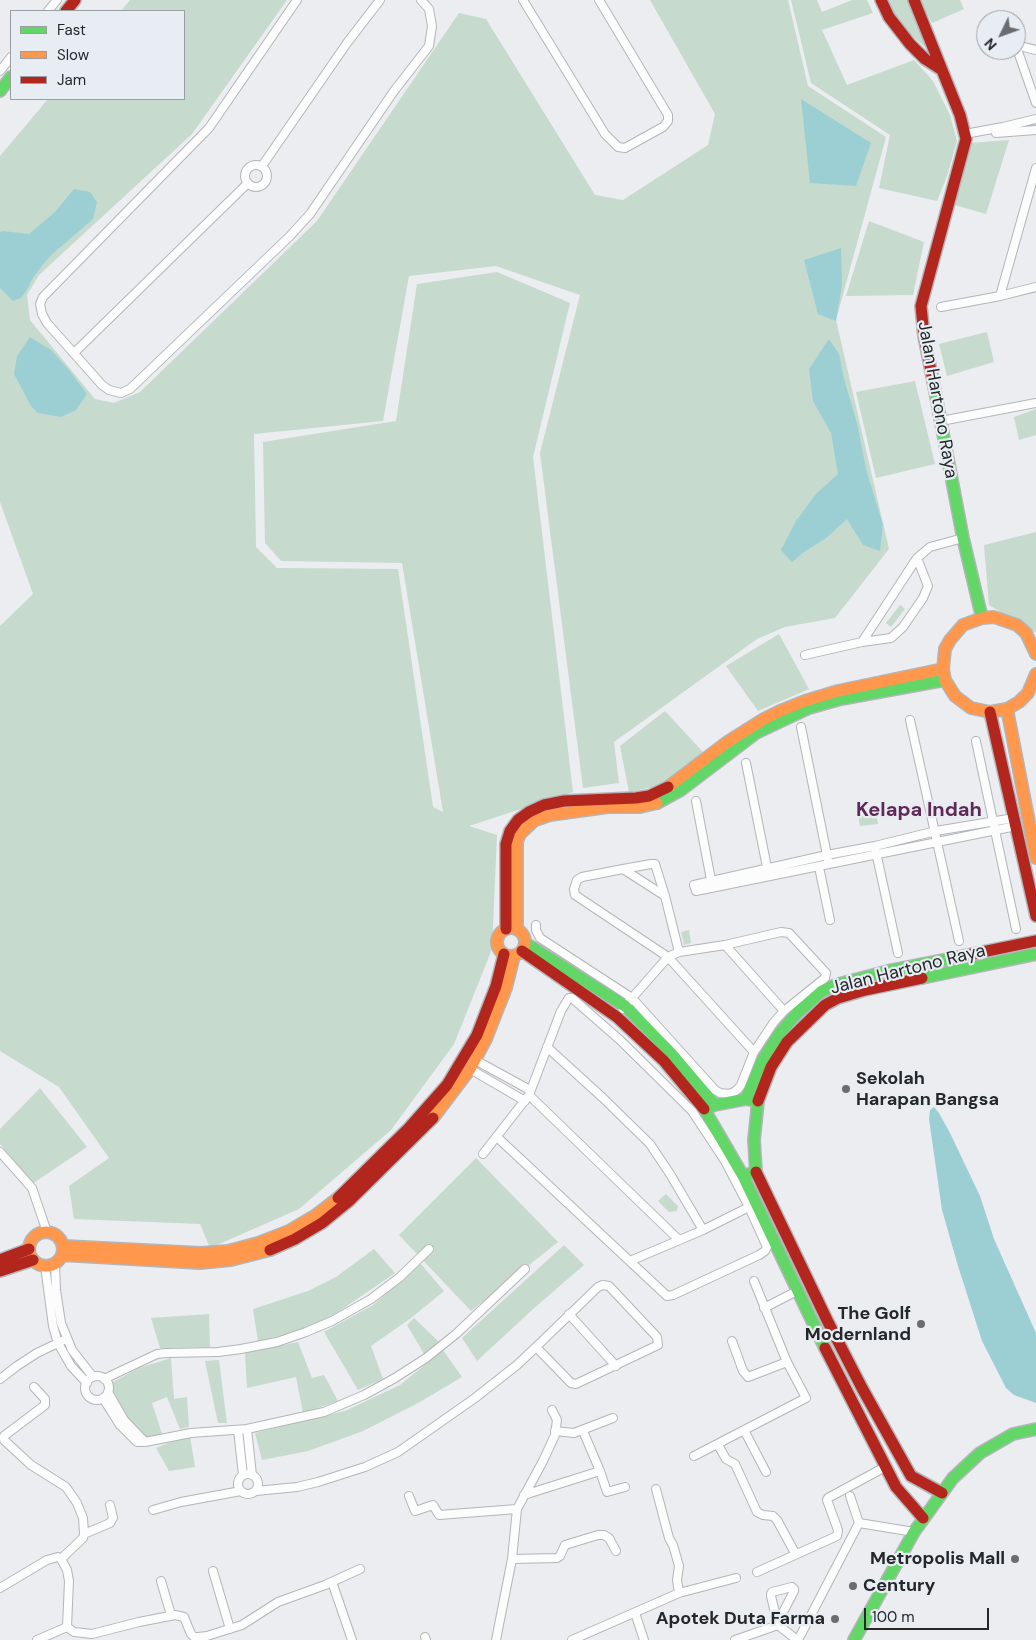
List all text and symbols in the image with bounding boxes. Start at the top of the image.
legend [10,10,185,100]
north arrow [976,10,1026,60]
text: Fast [57,20,86,40]
text: N [980,35,1001,54]
text: Slow [57,45,89,65]
text: Jam [57,70,86,90]
street label: Jalan Hartono Raya [913,320,961,480]
district label: Kelapa Indah [856,799,982,823]
street label: Jalan Hartono Raya [828,940,988,1000]
place label: Sekolah Harapan Bangsa [856,1068,999,1110]
marker: Sekolah Harapan Bangsa [840,1083,852,1095]
place label: The Golf Modernland [805,1303,911,1346]
marker: The Golf Modernland [915,1318,927,1330]
place label: Metropolis Mall [870,1548,1005,1570]
marker: Metropolis Mall [1009,1553,1021,1565]
place label: Century [863,1575,935,1597]
marker: Century [847,1580,859,1592]
scale bar [866,1598,991,1630]
text: 100 m [872,1607,915,1627]
place label: Apotek Duta Farma [656,1608,825,1630]
marker: Apotek Duta Farma [829,1613,841,1625]

